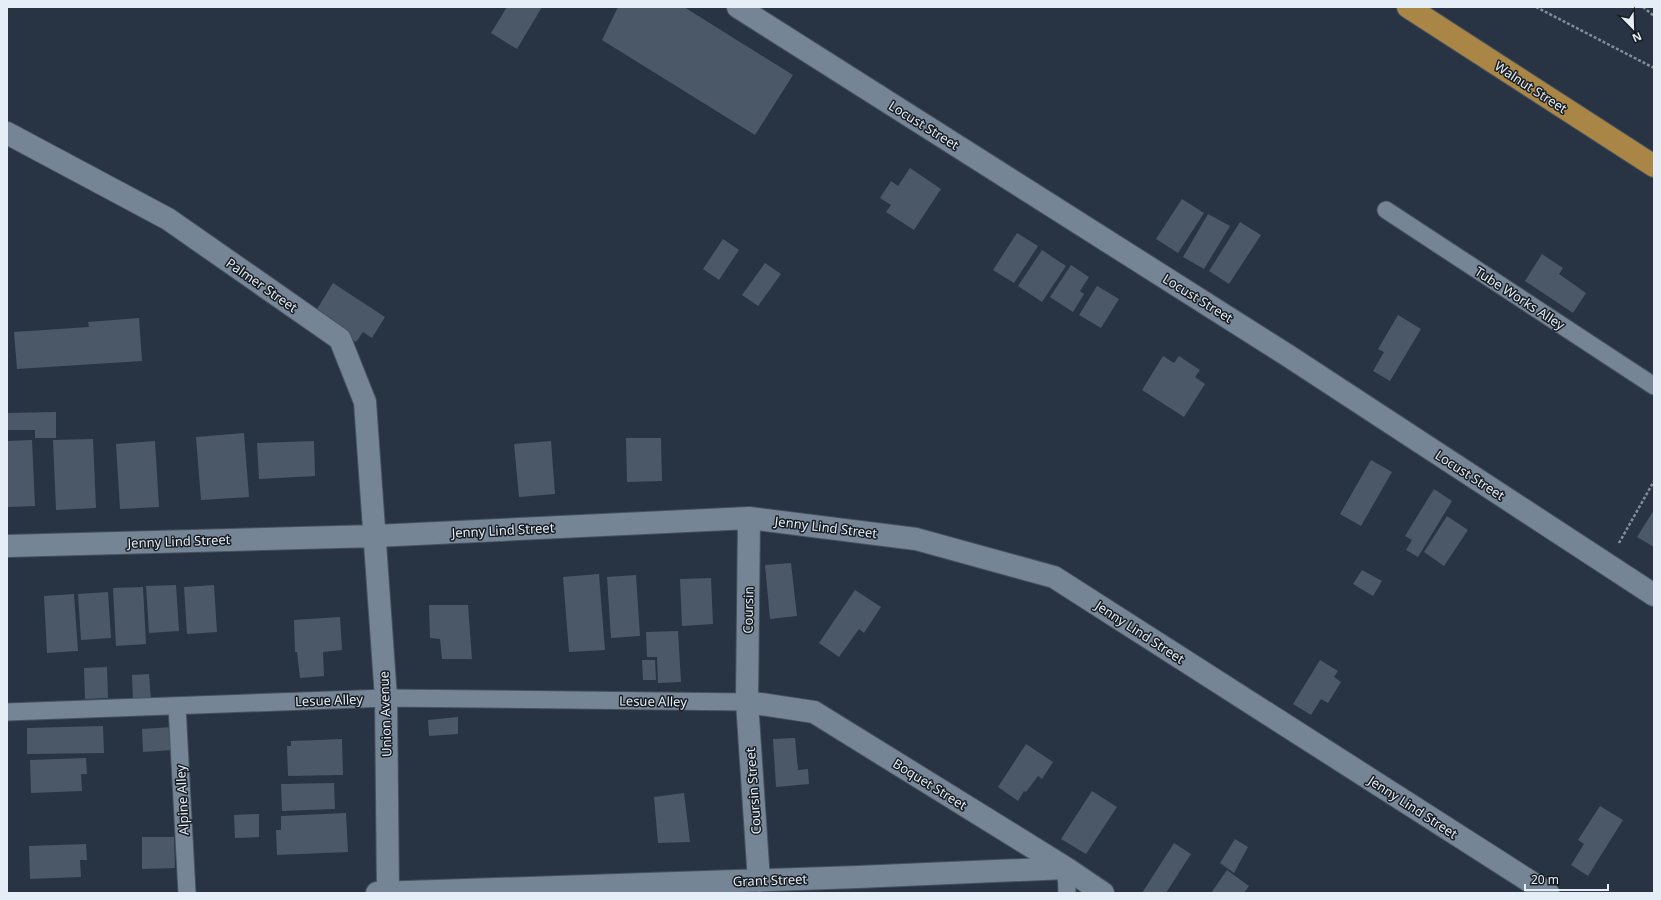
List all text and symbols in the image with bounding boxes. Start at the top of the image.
north arrow [1613,8,1653,48]
text: N [1630,29,1644,46]
street label: Walnut Street [1491,57,1571,117]
street label: Locust Street [885,96,963,154]
street label: Palmer Street [223,254,301,316]
street label: Tube Works Alley [1472,262,1569,334]
street label: Locust Street [1159,269,1237,327]
street label: Locust Street [1432,446,1509,504]
street label: Jenny Lind Street [772,512,878,542]
street label: Jenny Lind Street [449,518,555,542]
street label: Jenny Lind Street [125,530,231,552]
street label: Coursin [739,586,757,634]
street label: Jenny Lind Street [1090,595,1188,668]
street label: Union Avenue [375,671,395,757]
street label: Lesue Alley [295,690,364,710]
street label: Lesue Alley [619,691,687,711]
street label: Coursin Street [741,747,765,835]
street label: Boquet Street [890,754,971,814]
street label: Alpine Alley [171,764,193,836]
street label: Jenny Lind Street [1363,770,1461,843]
scale bar [1525,866,1608,892]
street label: Grant Street [733,870,808,890]
text: 20 m [1531,871,1559,888]

